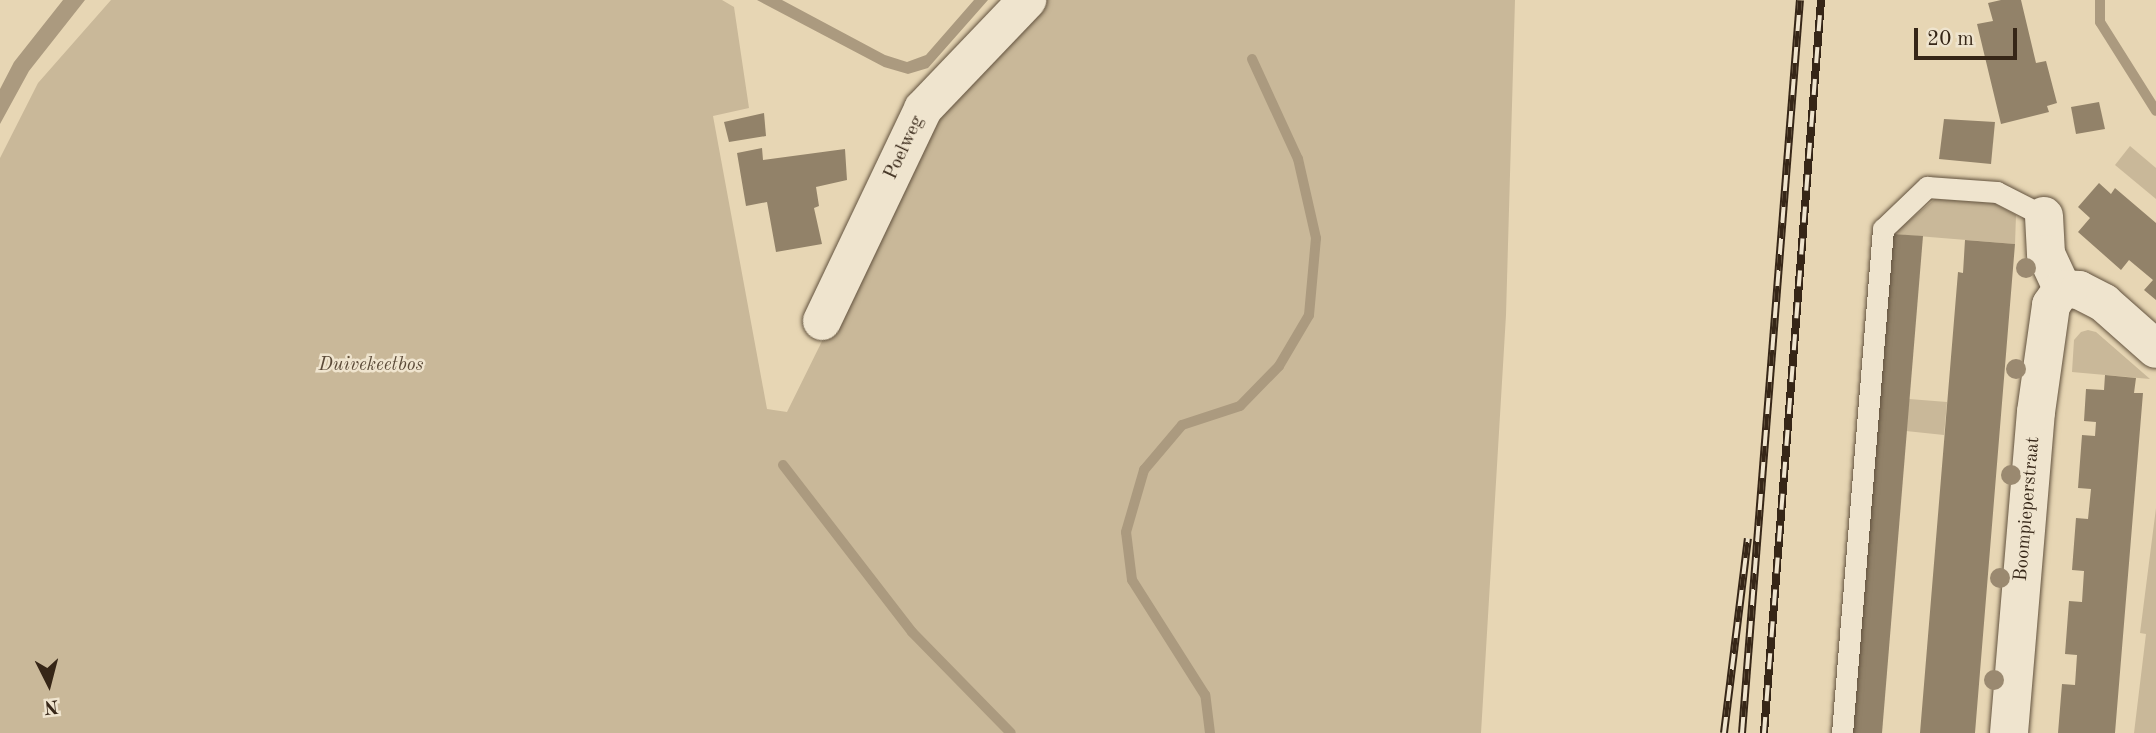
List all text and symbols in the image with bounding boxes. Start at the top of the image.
scale bar [1918,14,2021,58]
text: 20 m [1927,29,1974,50]
street label: Poelweg [880,112,930,184]
park label: Duivekeetbos [318,355,424,377]
street label: Boompieperstraat [2010,436,2046,582]
north arrow [14,649,84,719]
text: N [43,695,59,716]

